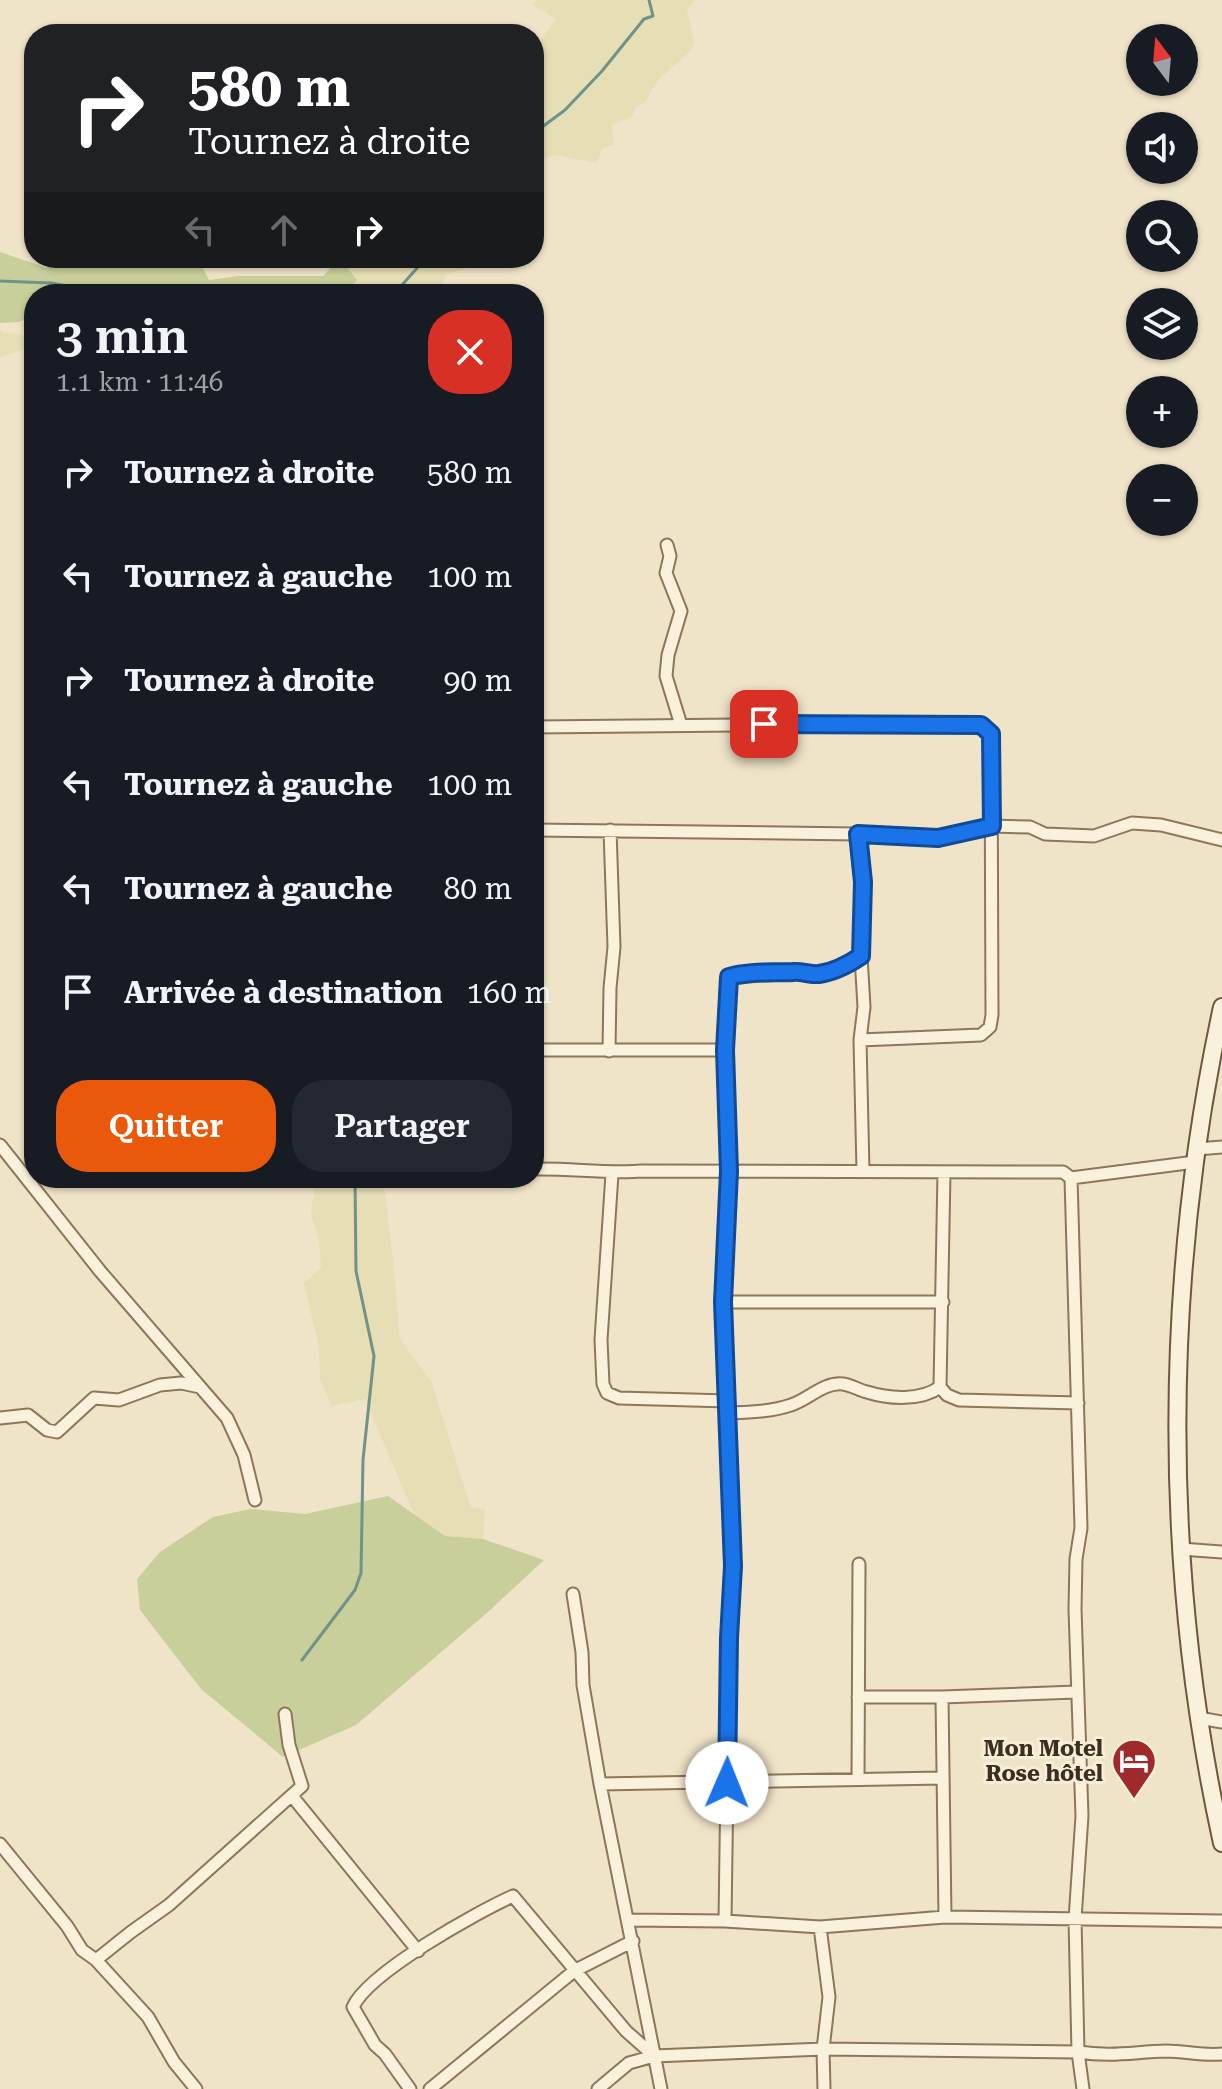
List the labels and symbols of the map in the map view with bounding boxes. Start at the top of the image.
north arrow [1126,24,1198,96]
pin [730,690,798,758]
place label: Mon Motel Rose hôtel [983,1736,1103,1786]
hotel icon: Mon Motel Rose hôtel [1110,1737,1158,1800]
position arrow [685,1741,769,1825]

